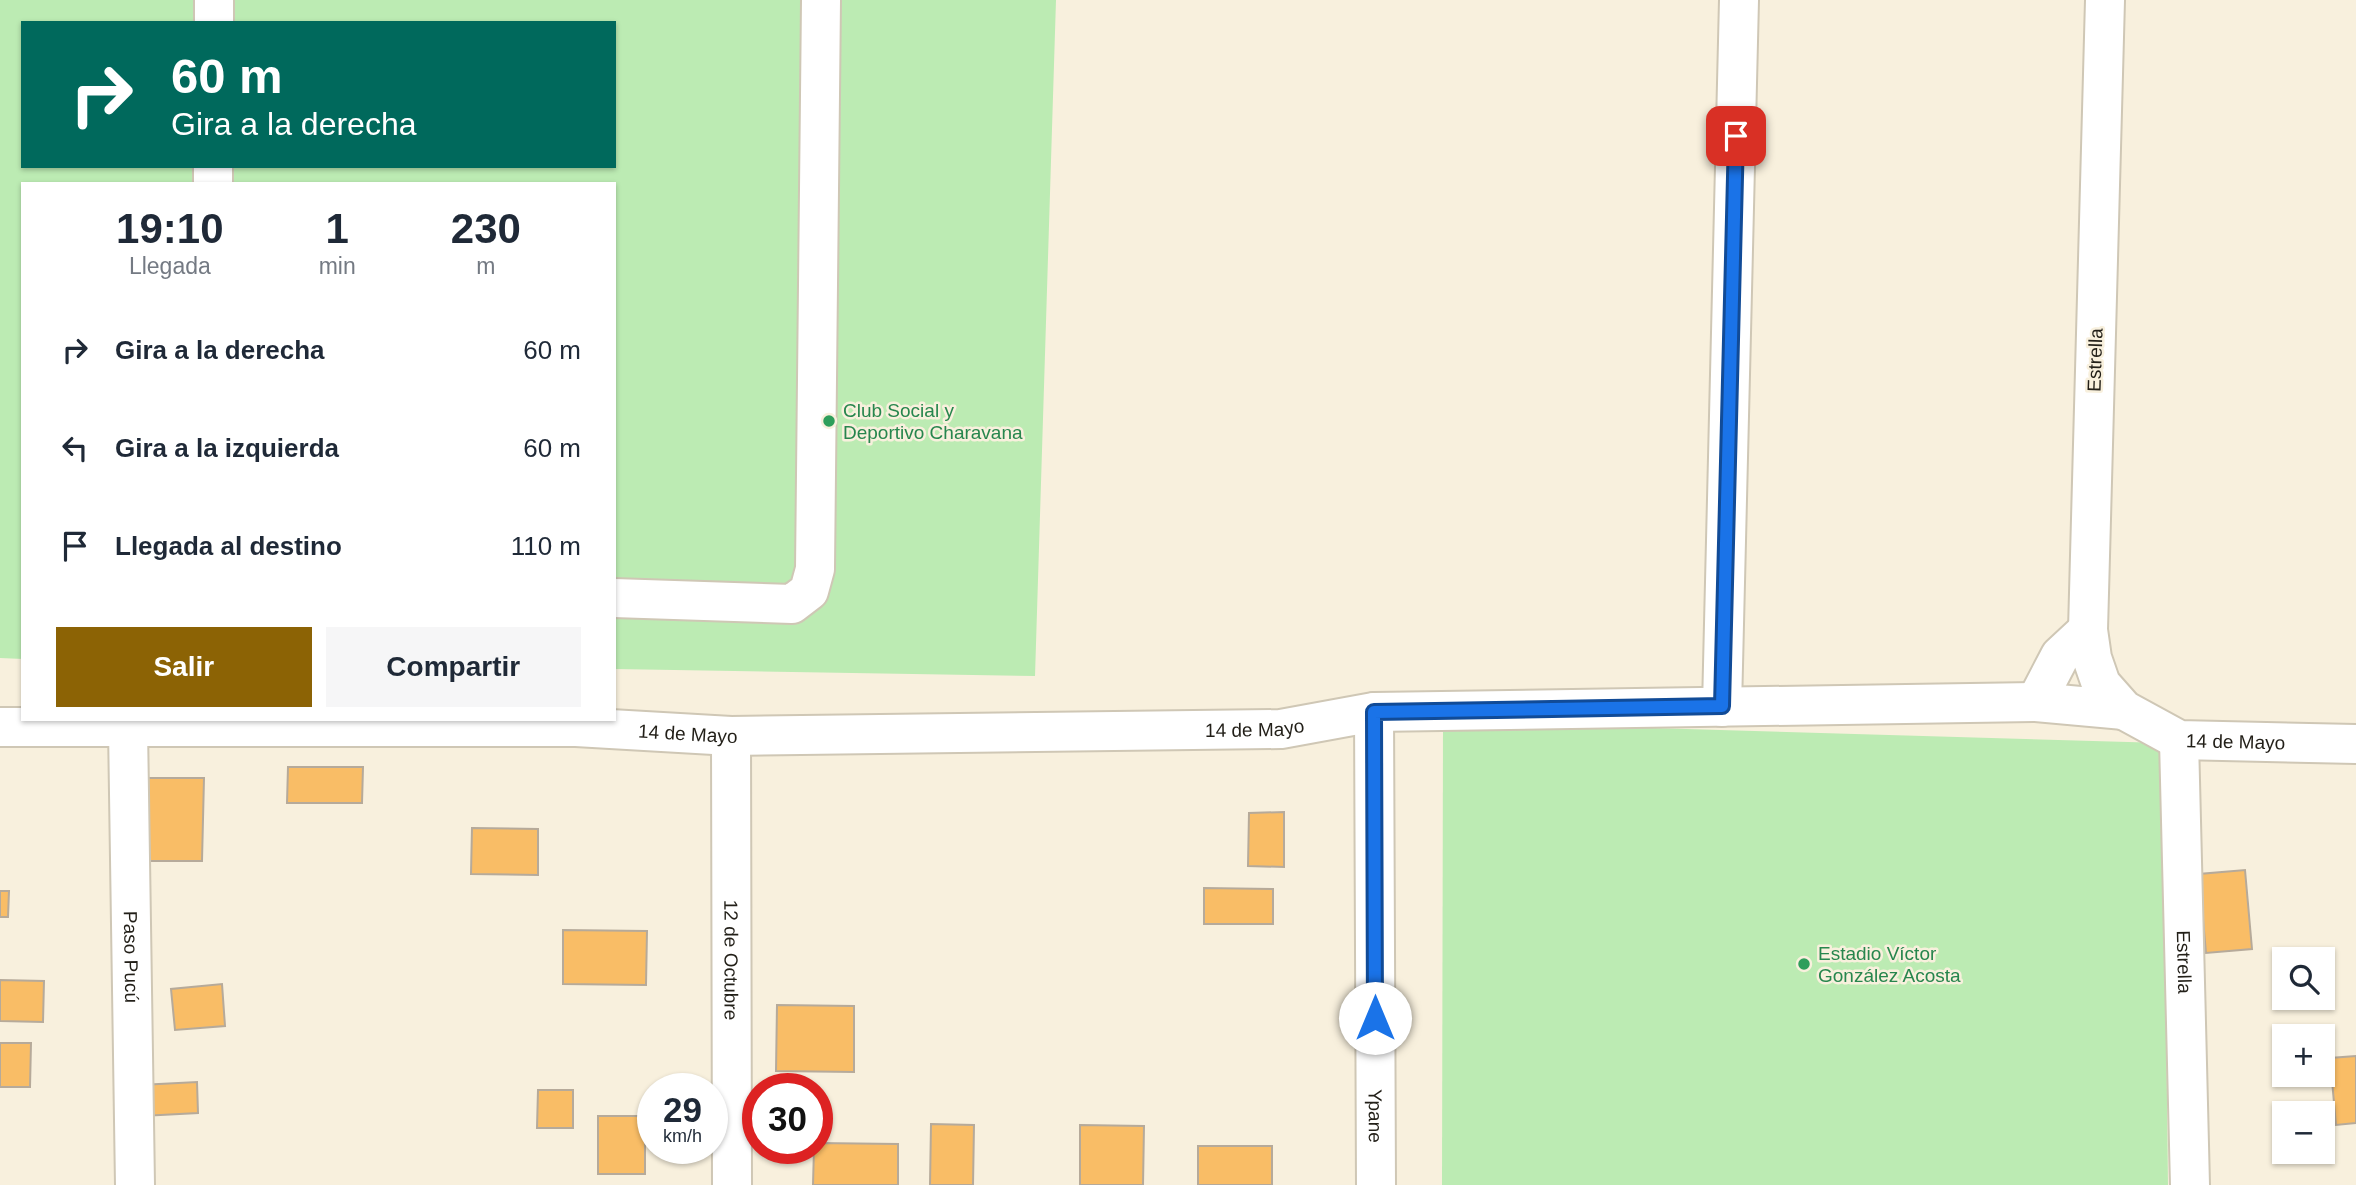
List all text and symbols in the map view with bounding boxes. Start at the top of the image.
icon: right [56,49,147,140]
text: 60 m [171,49,283,103]
text: Gira a la derecha [171,106,416,142]
pin [1706,106,1766,166]
icon: arrive [1717,117,1755,155]
text: 19:10 [116,205,224,252]
text: 1 [325,205,349,252]
text: 230 [451,205,521,252]
text: Llegada [129,253,211,279]
text: min [319,253,356,279]
text: m [476,253,495,279]
street label: Estrella [2083,328,2107,392]
icon: right [56,331,94,369]
text: Gira a la derecha [115,335,325,365]
text: 60 m [523,335,581,365]
place label: Club Social y Deportivo Charavana [843,400,1023,443]
marker: Club Social y Deportivo Charavana [821,413,837,429]
icon: left [56,429,94,467]
text: Gira a la izquierda [115,433,339,463]
text: 60 m [523,433,581,463]
icon: arrive [56,527,94,565]
text: Llegada al destino [115,531,342,561]
text: 110 m [511,531,581,561]
button: Salir [56,627,312,707]
button: Compartir [326,627,581,707]
street label: 14 de Mayo [1205,714,1306,740]
street label: 14 de Mayo [638,720,738,747]
street label: 14 de Mayo [2186,730,2285,753]
street label: 12 de Octubre [721,900,742,1020]
street label: Paso Pucú [120,911,143,1003]
street label: Estrella [2173,930,2196,994]
place label: Estadio Víctor González Acosta [1818,943,1961,986]
map controls [2272,947,2335,1164]
button: search [2272,947,2335,1010]
marker: Estadio Víctor González Acosta [1796,956,1812,972]
position arrow [1338,981,1412,1055]
button: + [2272,1024,2335,1087]
speed limit sign: 30 [742,1073,833,1164]
street label: Ypane [1365,1089,1386,1143]
text: 29 [663,1090,702,1129]
button: − [2272,1101,2335,1164]
text: km/h [663,1126,702,1146]

